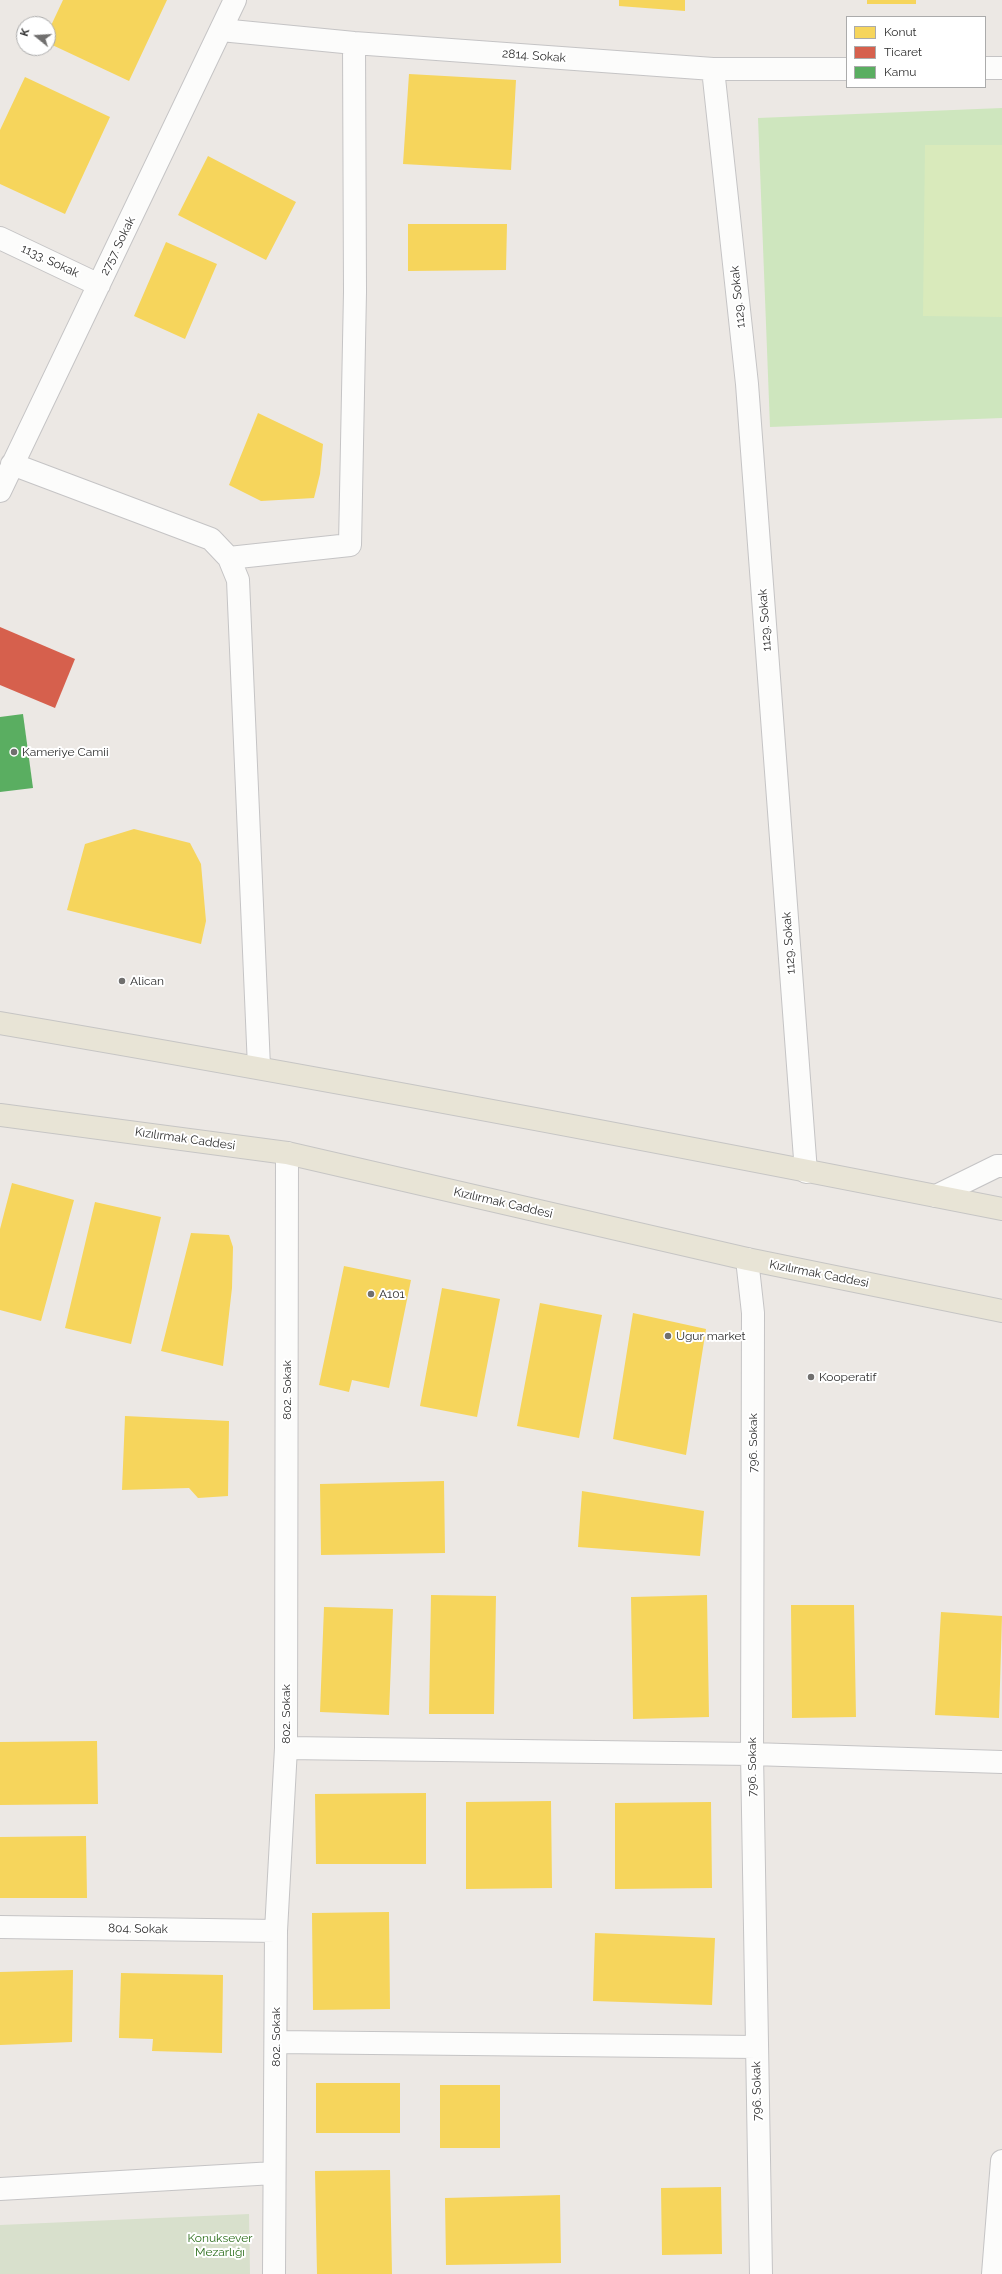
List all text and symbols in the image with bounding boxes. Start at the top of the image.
north arrow [16,16,56,56]
legend [846,16,986,88]
text: Konut [884,25,917,39]
text: K [18,27,32,38]
text: Ticaret [884,45,922,59]
street label: 2814. Sokak [502,47,566,65]
text: Kamu [884,65,916,79]
street label: 2757. Sokak [98,214,138,278]
street label: 1133. Sokak [19,241,81,281]
street label: 1129. Sokak [728,265,748,329]
street label: 1129. Sokak [756,588,774,652]
place label: Kameriye Camii [22,745,109,759]
marker: Kameriye Camii [9,747,19,757]
street label: 1129. Sokak [780,911,798,975]
place label: Alican [130,974,164,988]
marker: Alican [117,976,127,986]
street label: Kızılırmak Caddesi [134,1125,236,1153]
street label: Kızılırmak Caddesi [452,1185,554,1221]
street label: Kızılırmak Caddesi [768,1257,870,1291]
place label: A101 [379,1287,405,1301]
marker: A101 [366,1289,376,1299]
place label: Ugur market [676,1329,746,1343]
marker: Ugur market [663,1331,673,1341]
street label: 802. Sokak [280,1360,294,1420]
place label: Kooperatif [819,1370,876,1384]
marker: Kooperatif [806,1372,816,1382]
street label: 796. Sokak [746,1413,760,1473]
street label: 802. Sokak [279,1684,293,1744]
street label: 796. Sokak [745,1737,759,1797]
street label: 804. Sokak [108,1921,168,1937]
street label: 802. Sokak [269,2007,283,2067]
street label: 796. Sokak [749,2061,765,2121]
park label: Konuksever Mezarlığı [187,2231,253,2259]

